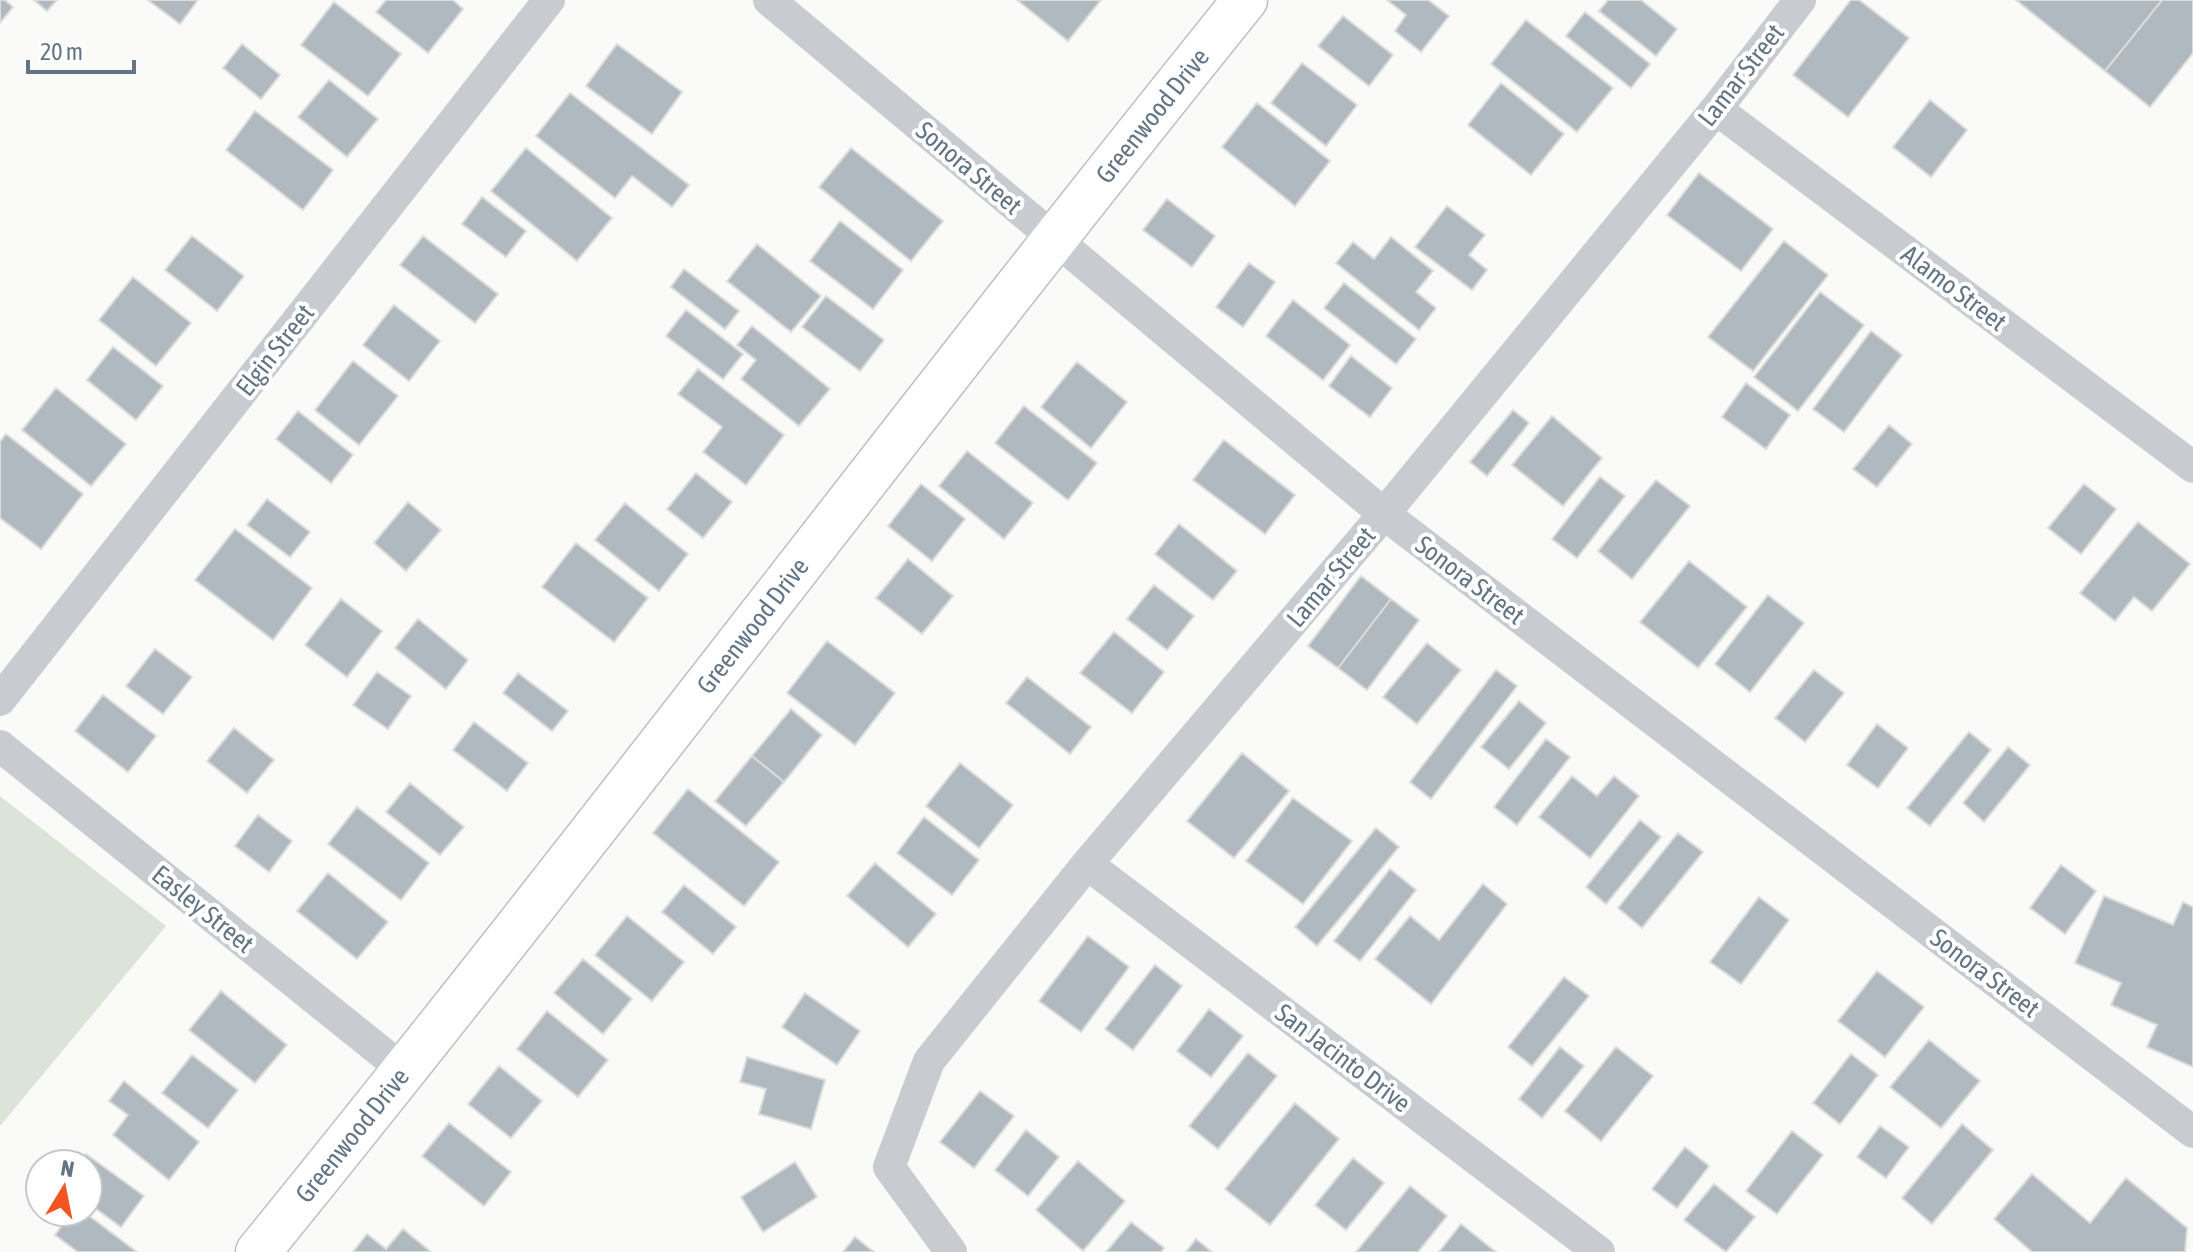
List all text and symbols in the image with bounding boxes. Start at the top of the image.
street label: Lamar Street [1692,18,1790,132]
scale bar [28,24,134,74]
text: 20 m [40,38,83,65]
street label: Greenwood Drive [1090,42,1215,189]
street label: Sonora Street [910,115,1028,221]
street label: Alamo Street [1896,239,2012,337]
street label: Elgin Street [230,298,320,402]
street label: Lamar Street [1281,521,1381,633]
street label: Sonora Street [1410,530,1530,630]
street label: Greenwood Drive [691,552,815,700]
street label: Easley Street [146,859,260,959]
street label: Sonora Street [1925,923,2045,1023]
street label: San Jacinto Drive [1270,997,1416,1119]
street label: Greenwood Drive [289,1062,415,1208]
north arrow [24,1148,104,1228]
text: N [59,1154,76,1182]

